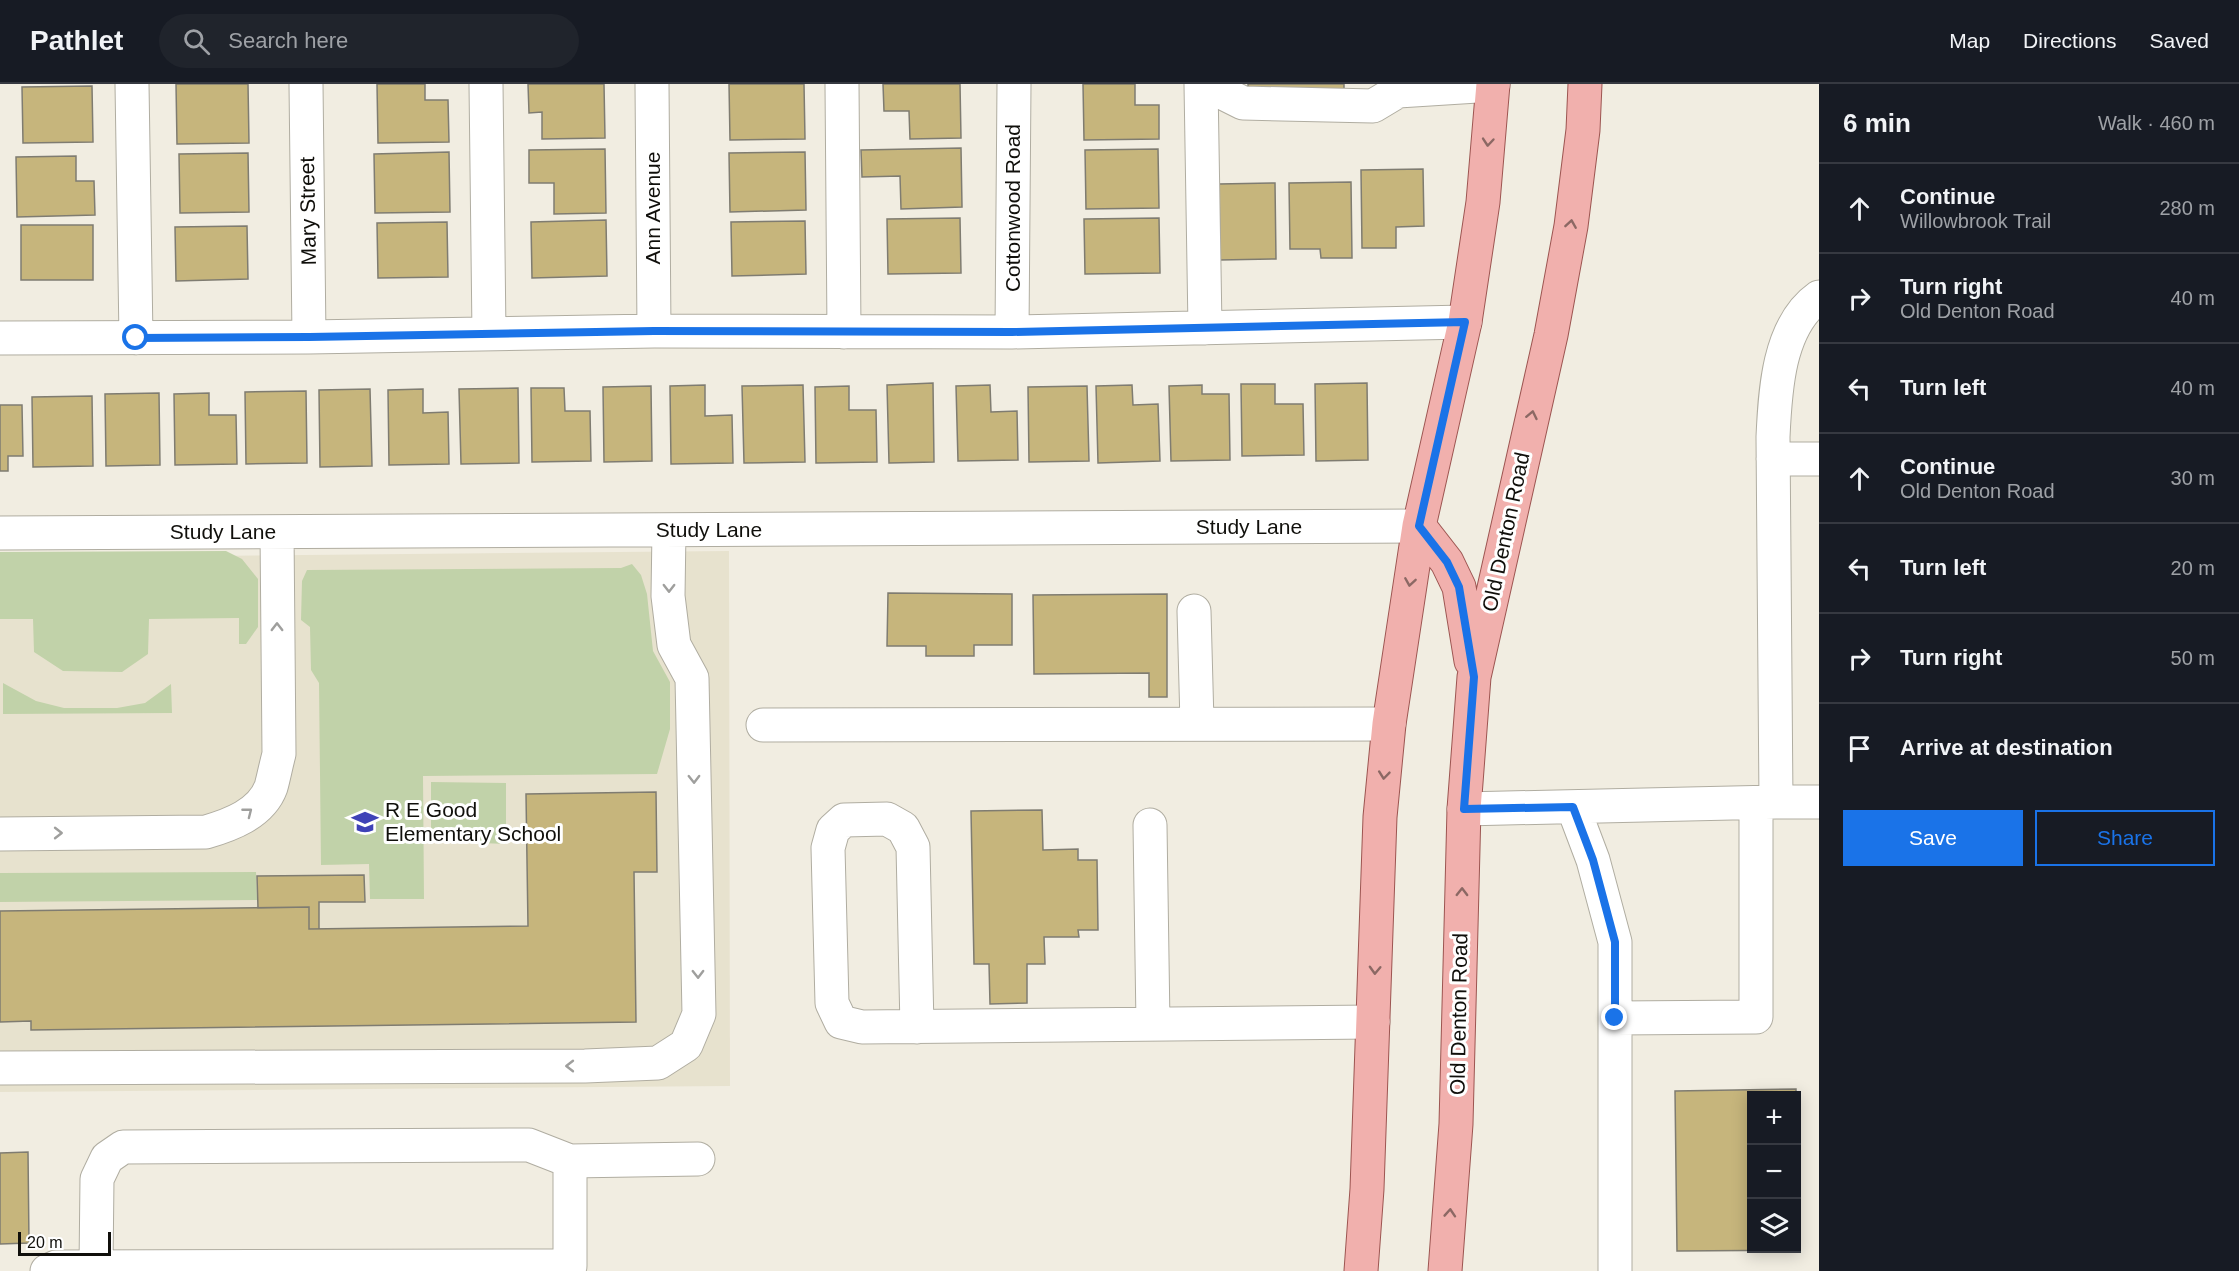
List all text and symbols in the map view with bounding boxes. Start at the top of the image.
search box [159,14,579,68]
text: Pathlet [30,25,123,56]
icon: search [180,25,213,58]
text: Search here [228,28,348,53]
text: Map [1949,29,1990,52]
text: Directions [2023,29,2116,52]
text: Saved [2149,29,2209,52]
text: 6 min [1843,108,1911,138]
text: Walk · 460 m [2098,112,2215,134]
street label: Cottonwood Road [1001,124,1024,292]
one-way arrow [1482,138,1495,147]
street label: Ann Avenue [641,152,664,264]
street label: Mary Street [295,156,320,265]
text: Continue [1900,184,1995,209]
icon: ahead [1843,192,1876,225]
text: 280 m [2159,197,2215,219]
text: Willowbrook Trail [1900,210,2051,232]
one-way arrow [1564,219,1577,229]
text: Turn right [1900,274,2002,299]
icon: right [1843,282,1876,315]
text: 40 m [2171,287,2215,309]
text: Old Denton Road [1900,300,2055,322]
route start [122,324,148,350]
icon: left [1843,372,1876,405]
text: Turn left [1900,375,1986,400]
text: 40 m [2171,377,2215,399]
one-way arrow [1525,410,1538,420]
street label: Old Denton Road [1477,450,1534,614]
text: Continue [1900,454,1995,479]
icon: ahead [1843,462,1876,495]
text: 30 m [2171,467,2215,489]
text: Old Denton Road [1900,480,2055,502]
street label: Study Lane [1196,515,1302,538]
street label: Study Lane [656,518,762,541]
street label: Study Lane [170,520,276,543]
icon: left [1843,552,1876,585]
text: Turn left [1900,555,1986,580]
text: 20 m [2171,557,2215,579]
one-way arrow [1405,577,1417,587]
one-way arrow [662,584,675,593]
one-way arrow [271,623,283,632]
icon: right [1843,642,1876,675]
text: Turn right [1900,645,2002,670]
text: 50 m [2171,647,2215,669]
icon: arrive [1843,732,1876,765]
text: Arrive at destination [1900,735,2113,760]
one-way arrow [1378,771,1391,780]
one-way arrow [688,774,700,783]
place label: R E Good Elementary School [385,798,561,845]
school or university icon: R E Good Elementary School [350,807,380,837]
one-way arrow [242,809,253,820]
button: Save [1843,810,2023,866]
button: Share [2035,810,2215,866]
one-way arrow [54,827,63,839]
one-way arrow [1456,887,1468,896]
street label: Old Denton Road [1446,933,1471,1095]
one-way arrow [1368,965,1381,974]
one-way arrow [692,969,704,978]
route end [1601,1004,1627,1030]
one-way arrow [566,1060,575,1073]
map controls [1747,1091,1801,1253]
button: + [1747,1091,1801,1145]
button: − [1747,1145,1801,1199]
button: layers [1747,1199,1801,1253]
one-way arrow [1443,1208,1456,1217]
scale bar [18,1229,111,1256]
text: 20 m [27,1234,63,1251]

